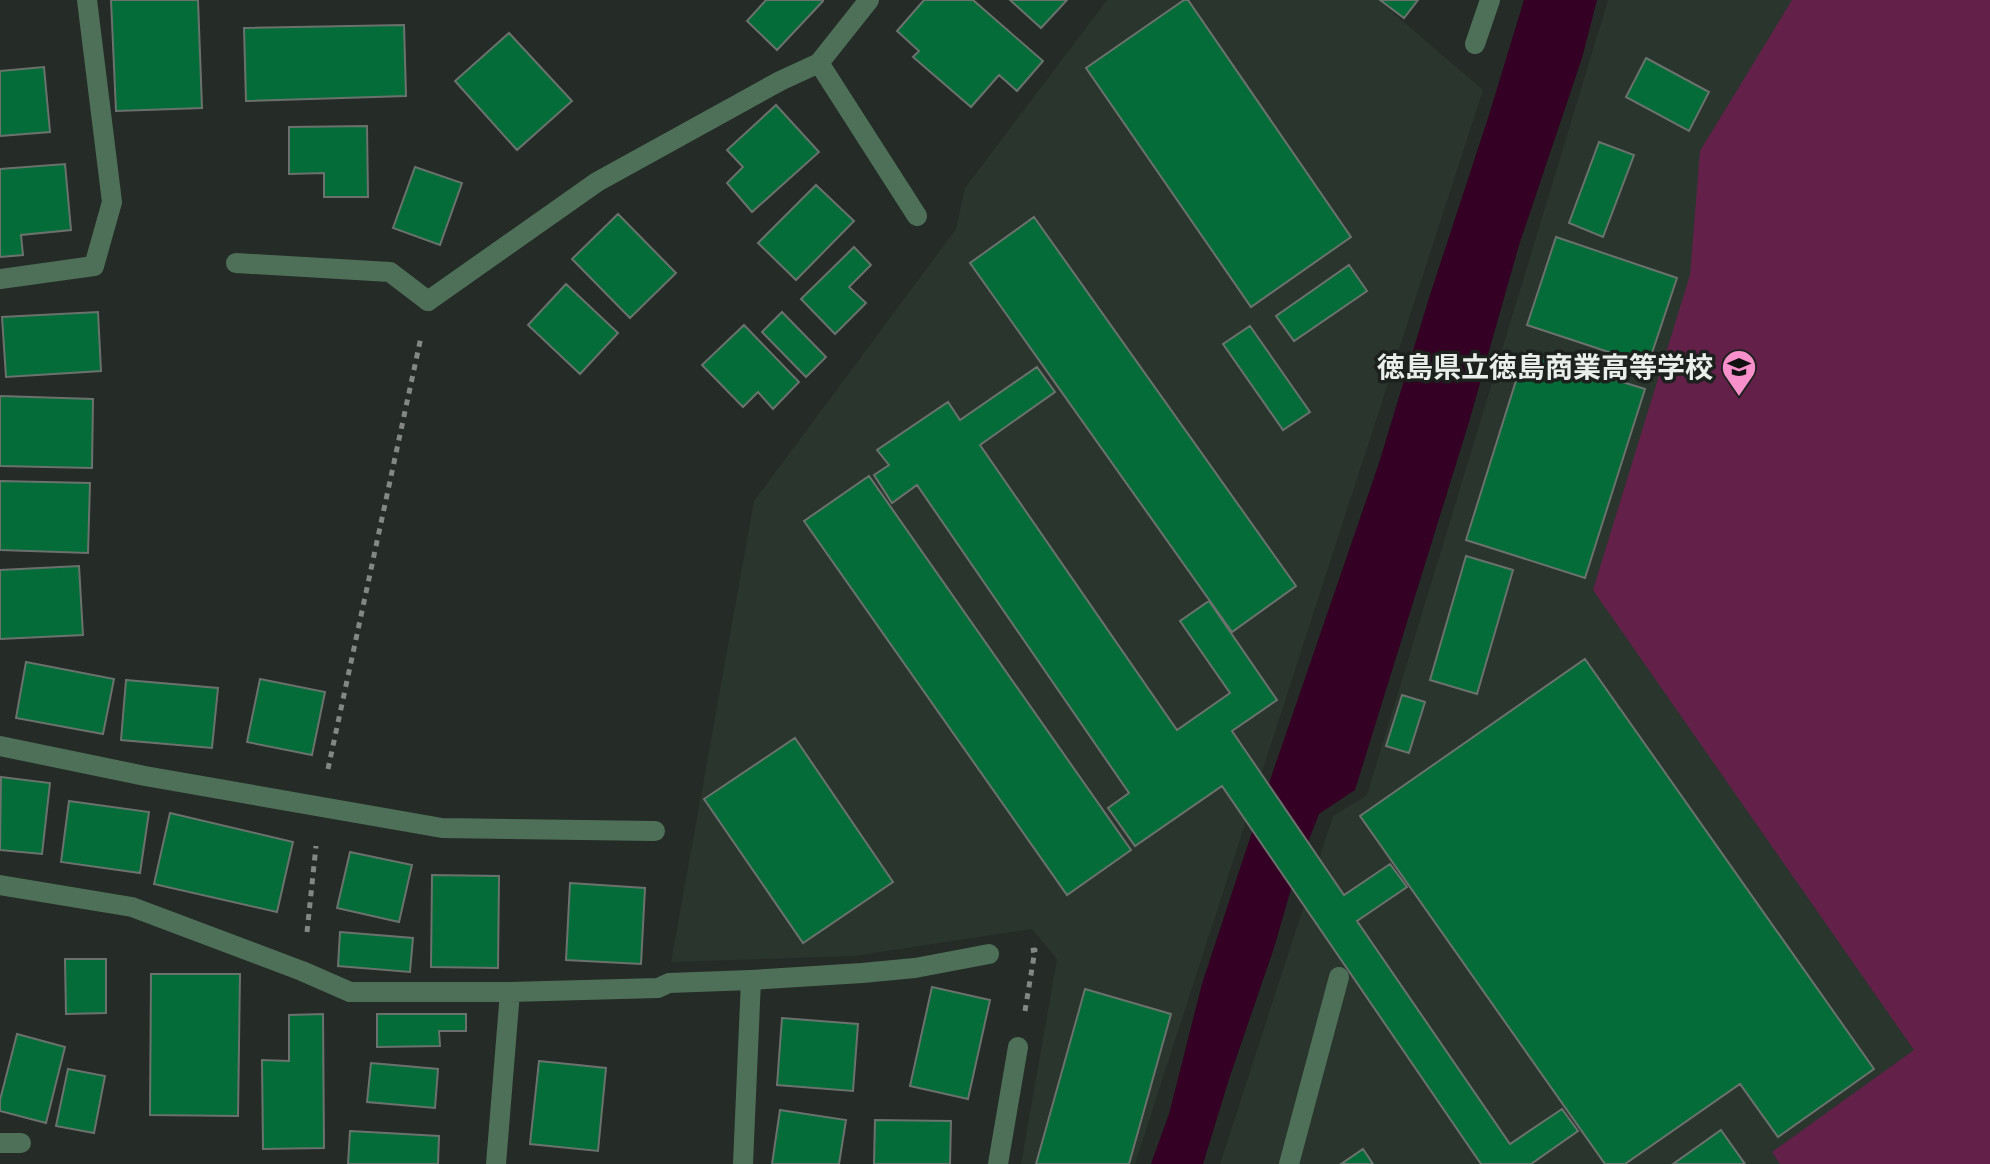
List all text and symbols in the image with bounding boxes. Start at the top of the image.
place label: 徳島県立徳島商業高等学校 [1377,347,1713,388]
school or university icon: 徳島県立徳島商業高等学校 [1720,348,1758,398]

